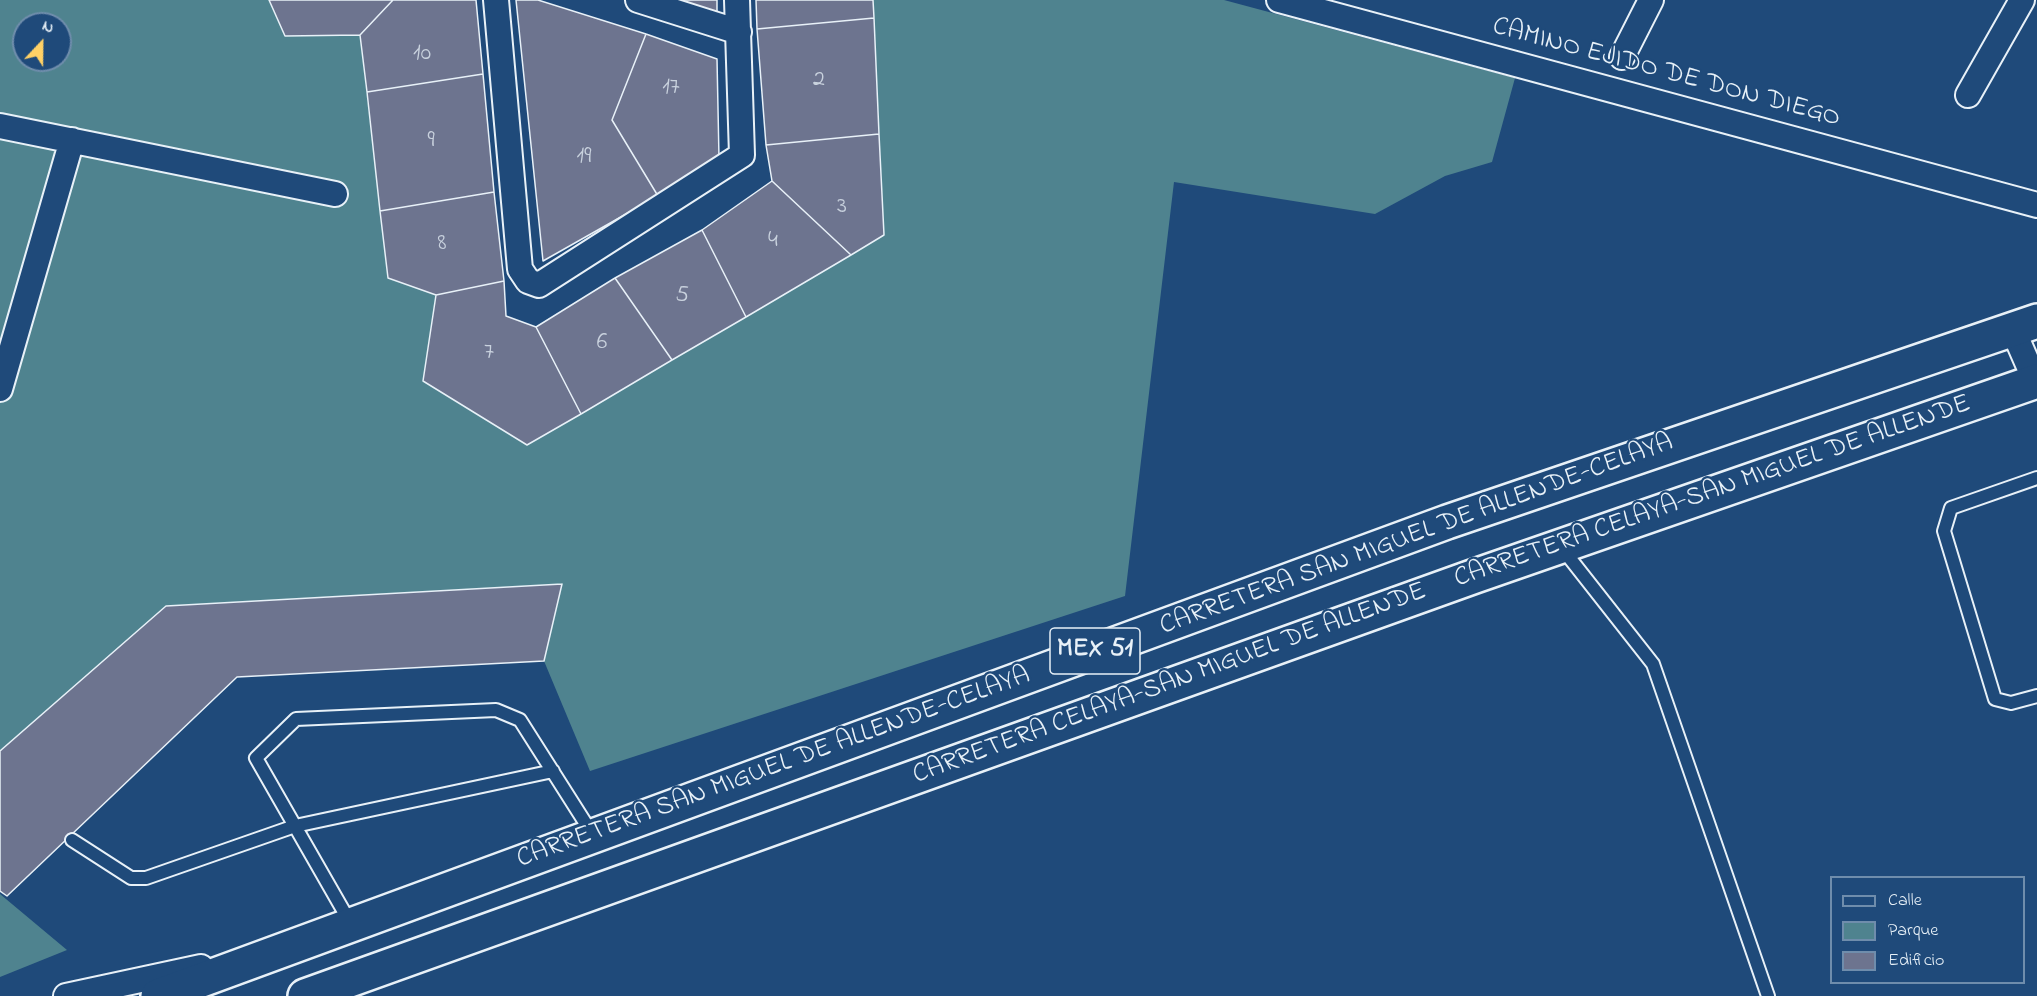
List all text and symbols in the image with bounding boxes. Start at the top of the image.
north arrow [12,12,72,72]
street label: CAMINO EJIDO DE DON DIEGO [1488,12,1844,136]
text: N [38,14,58,40]
house number: 10 [413,41,431,69]
house number: 2 [813,67,825,95]
house number: 17 [662,75,680,103]
house number: 9 [427,128,435,156]
house number: 19 [577,144,591,172]
house number: 3 [837,194,847,222]
house number: 4 [768,228,778,256]
house number: 8 [438,231,446,259]
house number: 5 [675,283,689,311]
house number: 6 [597,330,607,358]
house number: 7 [484,340,494,368]
street label: CARRETERA CELAYA-SAN MIGUEL DE ALLENDE [1451,389,1975,597]
street label: CARRETERA SAN MIGUEL DE ALLENDE-CELAYA [1156,428,1678,644]
street label: CARRETERA CELAYA-SAN MIGUEL DE ALLENDE [909,577,1431,793]
road number: MEX 51 [1050,628,1140,674]
street label: CARRETERA SAN MIGUEL DE ALLENDE-CELAYA [513,661,1035,877]
legend [1830,876,2025,984]
text: Calle [1888,888,1922,914]
text: Parque [1888,918,1938,944]
text: Edificio [1888,948,1944,974]

